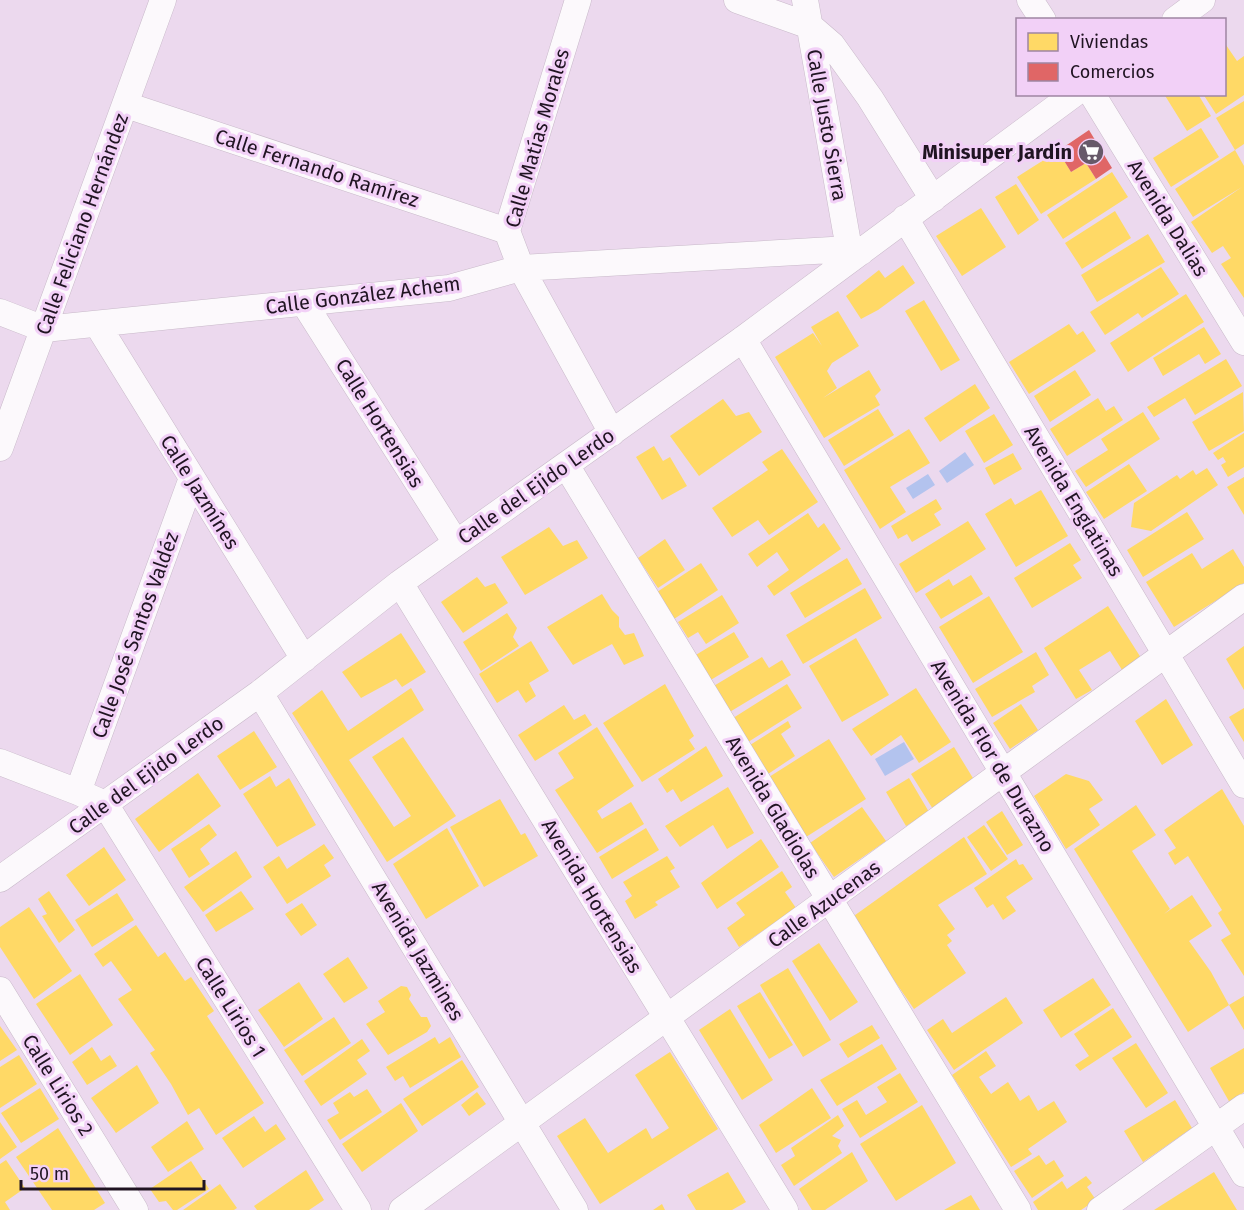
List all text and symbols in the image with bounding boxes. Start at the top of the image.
legend [1016,18,1226,96]
text: Viviendas [1070,31,1148,53]
street label: Calle Matías Morales [500,46,574,230]
street label: Calle Justo Sierra [802,47,852,203]
text: Comercios [1070,61,1154,83]
street label: Calle Feliciano Hernández [31,110,133,338]
street label: Calle Fernando Ramírez [212,124,422,212]
supermarket icon: Minisuper Jardín [1076,137,1106,167]
place label: Minisuper Jardín [922,140,1072,164]
street label: Avenida Dalias [1123,155,1213,281]
street label: Calle González Achem [264,271,462,319]
street label: Calle Hortensias [331,354,429,492]
street label: Avenida Englatinas [1020,421,1128,581]
street label: Calle del Ejido Lerdo [453,423,619,549]
street label: Calle Jazmínes [155,431,245,553]
street label: Calle José Santos Valdéz [86,528,184,741]
street label: Avenida Flor de Durazno [926,655,1060,857]
street label: Calle del Ejido Lerdo [64,711,228,839]
street label: Avenida Gladiolas [721,731,825,883]
street label: Avenida Hortensias [537,815,647,977]
street label: Calle Azucenas [763,855,885,953]
street label: Avenida Jazmines [367,877,469,1025]
street label: Calle Lirios 1 [191,953,271,1061]
street label: Calle Lirios 2 [17,1030,99,1140]
scale bar [21,1153,204,1191]
text: 50 m [30,1163,69,1185]

